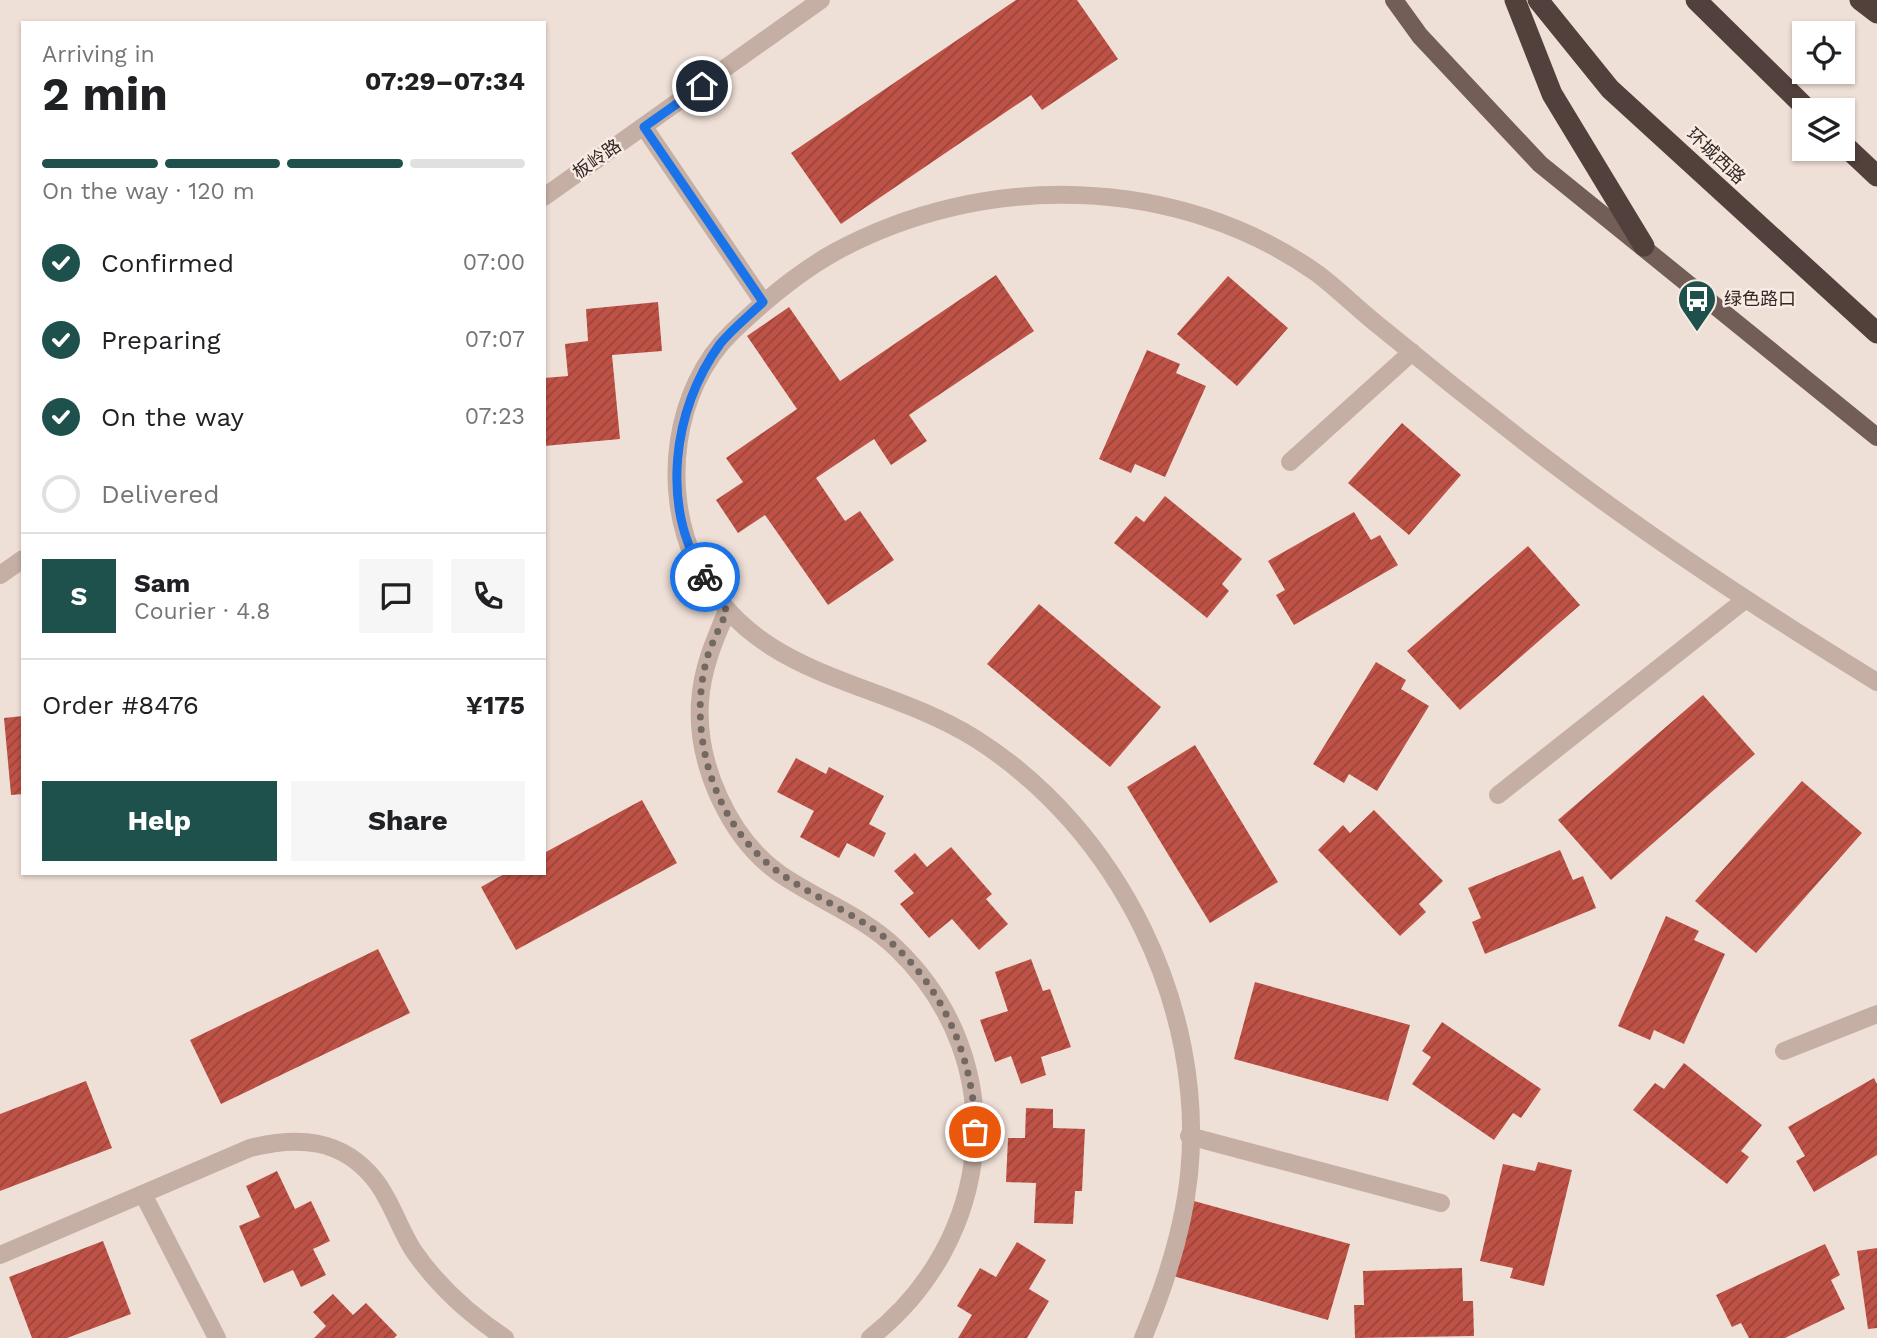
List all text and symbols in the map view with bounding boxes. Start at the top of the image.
map controls [1792,21,1855,161]
button: locate [1792,21,1855,84]
text: Arriving in [42,41,155,68]
pin [672,56,732,116]
text: 07:29–07:34 [365,66,525,96]
text: 2 min [42,67,168,121]
icon: home [683,67,721,105]
button: layers [1792,98,1855,161]
street label: 环城西路 [1683,123,1750,188]
street label: 板岭路 [569,135,625,183]
text: On the way · 120 m [42,178,255,205]
icon: check [42,244,80,282]
text: Confirmed [101,248,234,278]
text: 07:00 [463,249,525,276]
bus stop icon: 绿色路口 [1676,278,1718,333]
place label: 绿色路口 [1724,288,1796,309]
icon: check [42,321,80,359]
text: Preparing [101,325,221,355]
text: 07:07 [465,326,525,353]
icon: check [42,398,80,436]
text: On the way [101,402,244,432]
text: 07:23 [465,403,525,430]
text: Delivered [101,479,220,509]
courier [670,542,740,612]
icon: bike [686,558,724,596]
button: chat [359,559,433,633]
button: phone [451,559,525,633]
text: Sam [134,568,190,598]
text: S [71,581,87,611]
text: Courier · 4.8 [134,598,270,625]
text: Order #8476 [42,690,199,720]
text: ¥175 [466,690,525,720]
button: Help [42,781,277,861]
button: Share [291,781,525,861]
pin [945,1102,1005,1162]
icon: bag [956,1113,994,1151]

